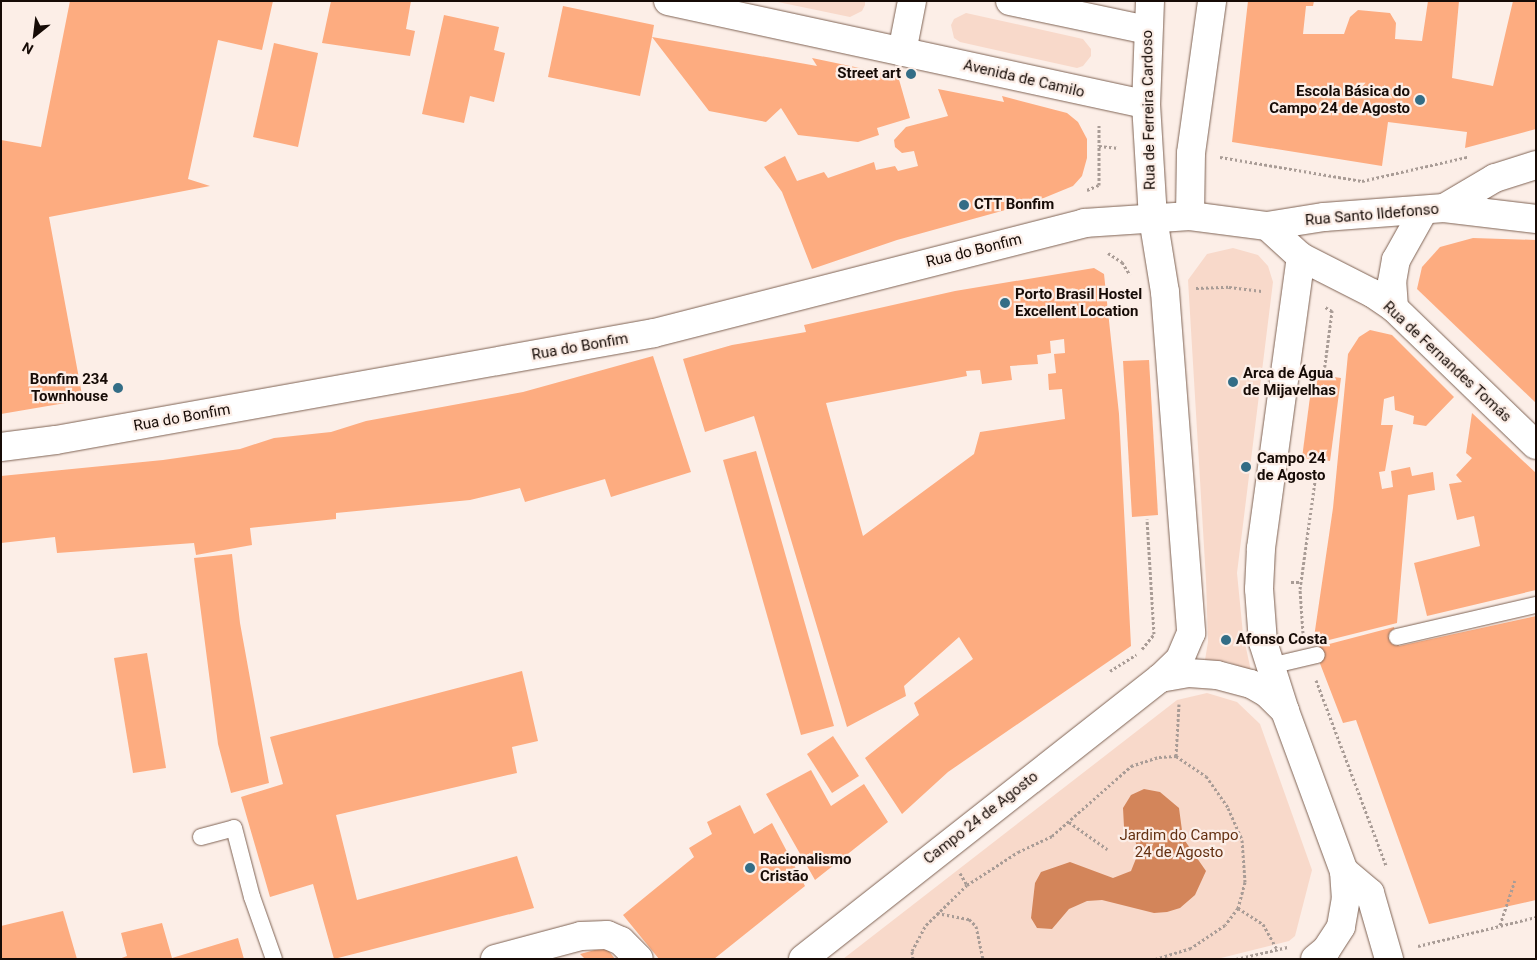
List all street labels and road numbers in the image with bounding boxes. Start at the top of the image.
street label: Rua de Ferreira Cardoso [1139,30,1159,190]
street label: Avenida de Camilo [962,56,1086,102]
street label: Rua Santo Ildefonso [1304,200,1440,230]
street label: Rua do Bonfim [924,230,1024,272]
street label: Rua de Fernandes Tomás [1379,298,1515,426]
street label: Rua do Bonfim [530,330,630,364]
street label: Rua do Bonfim [132,401,232,435]
street label: Campo 24 de Agosto [920,768,1042,868]

